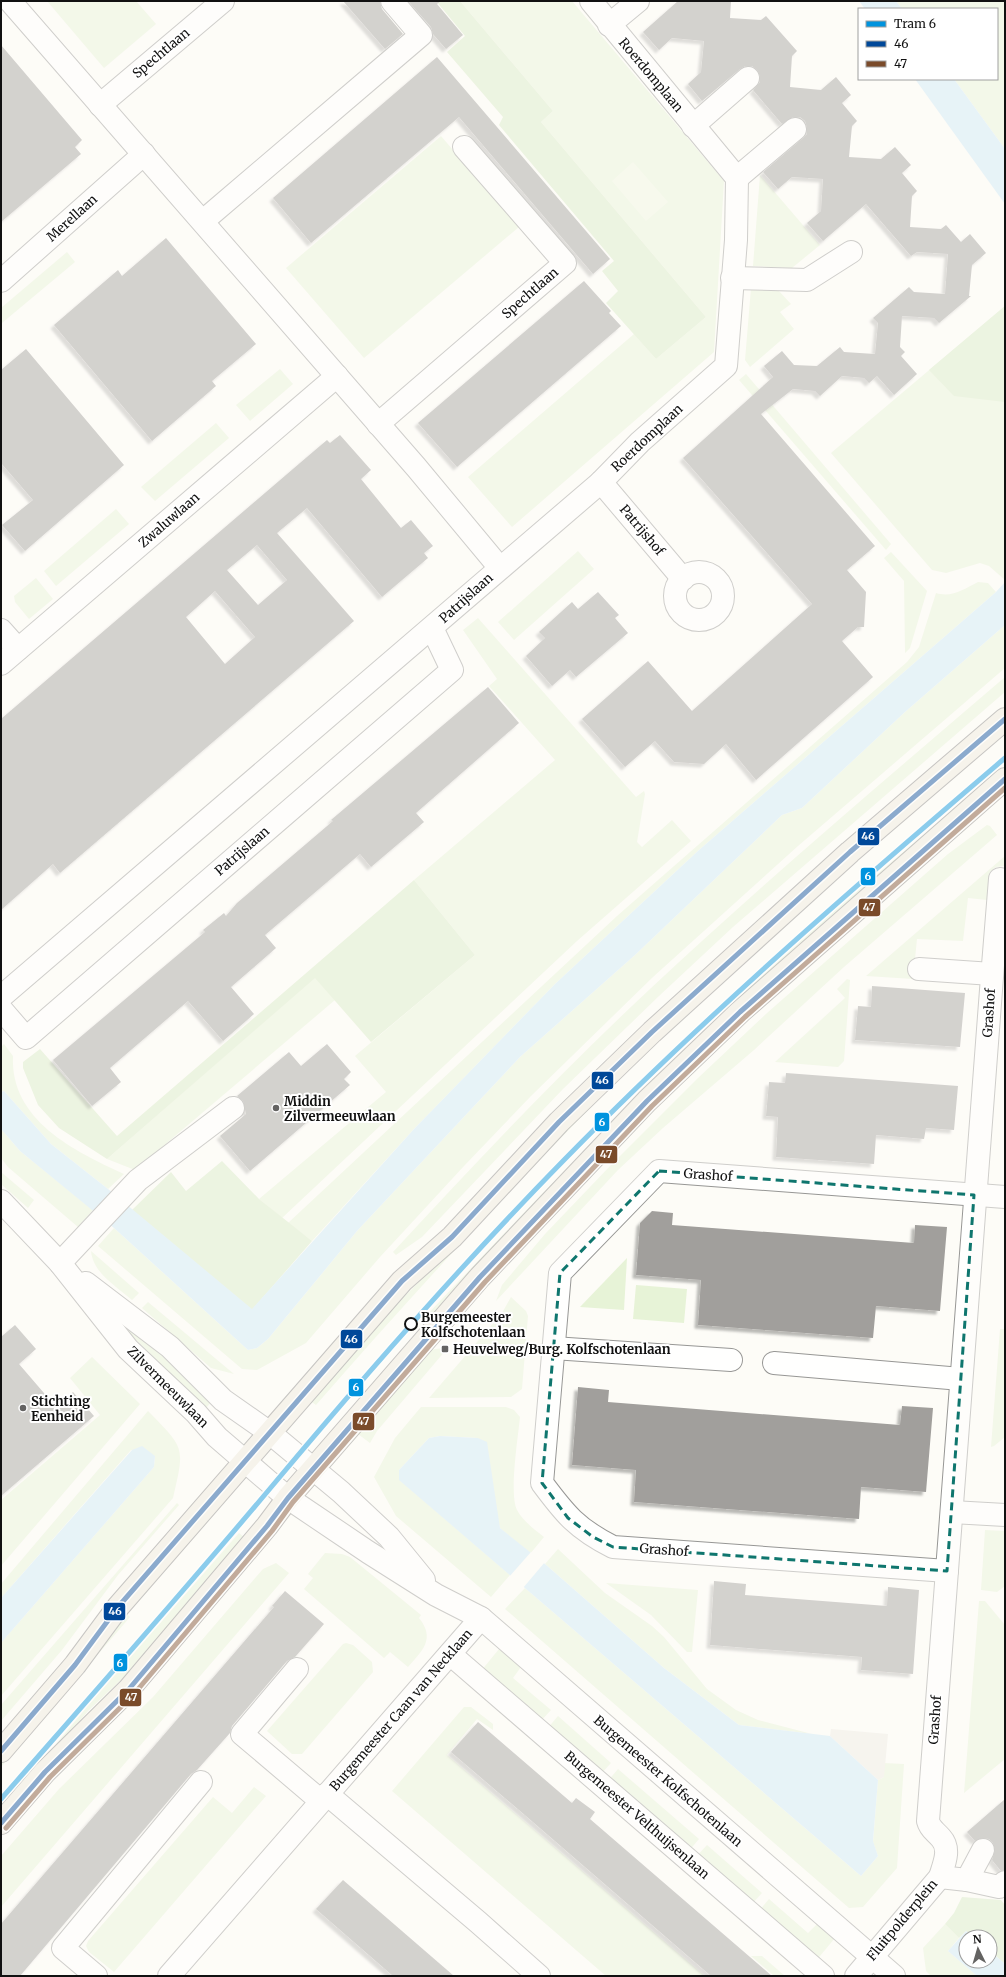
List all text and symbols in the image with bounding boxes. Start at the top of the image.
legend [858,8,998,80]
text: Tram 6 [894,16,936,31]
street label: Spechtlaan [129,24,193,82]
street label: Roerdomplaan [615,34,687,116]
text: 46 [894,36,909,51]
text: 47 [894,56,907,71]
street label: Merellaan [43,191,101,245]
street label: Spechtlaan [498,264,562,322]
street label: Roerdomplaan [608,400,687,476]
street label: Zwaluwlaan [135,489,203,551]
street label: Patrijshof [616,501,669,560]
street label: Patrijslaan [436,569,497,627]
street label: Patrijslaan [211,822,273,879]
line badge: 46 [857,827,880,846]
text: 46 [861,829,875,843]
line badge: 6 [860,867,876,886]
text: 6 [865,869,872,883]
line badge: 47 [858,898,881,917]
text: 47 [863,900,876,914]
street label: Grashof [979,987,999,1038]
line badge: 46 [591,1071,614,1090]
text: 46 [595,1073,609,1087]
place label: Middin Zilvermeeuwlaan [284,1093,396,1125]
marker: Middin Zilvermeeuwlaan [271,1103,281,1113]
line badge: 6 [594,1112,610,1132]
text: 6 [599,1115,606,1129]
line badge: 47 [595,1145,618,1164]
text: 47 [600,1147,613,1161]
street label: Grashof [683,1165,734,1185]
place label: Burgemeester Kolfschotenlaan [421,1309,526,1341]
marker: Burgemeester Kolfschotenlaan [404,1317,418,1331]
line badge: 46 [340,1329,363,1349]
text: 46 [344,1332,358,1346]
place label: Heuvelweg/Burg. Kolfschotenlaan [453,1341,671,1358]
street label: Zilvermeeuwlaan [124,1343,213,1432]
marker: Heuvelweg/Burg. Kolfschotenlaan [440,1344,450,1354]
line badge: 6 [348,1378,364,1397]
text: 6 [353,1380,360,1394]
place label: Stichting Eenheid [31,1393,90,1425]
marker: Stichting Eenheid [18,1403,28,1413]
line badge: 47 [352,1412,375,1431]
text: 47 [357,1414,370,1428]
street label: Grashof [639,1540,690,1560]
line badge: 46 [103,1602,126,1621]
text: 46 [108,1604,122,1618]
street label: Burgemeester Caan van Necklaan [326,1625,476,1795]
line badge: 6 [113,1653,128,1672]
text: 6 [117,1656,124,1670]
line badge: 47 [119,1688,142,1707]
text: 47 [125,1690,138,1704]
street label: Grashof [925,1694,945,1745]
street label: Burgemeester Kolfschotenlaan [590,1712,746,1851]
street label: Burgemeester Velthuijsenlaan [561,1747,713,1883]
street label: Fluitpolderplein [863,1876,941,1964]
north arrow [958,1929,998,1969]
text: N [972,1932,982,1946]

